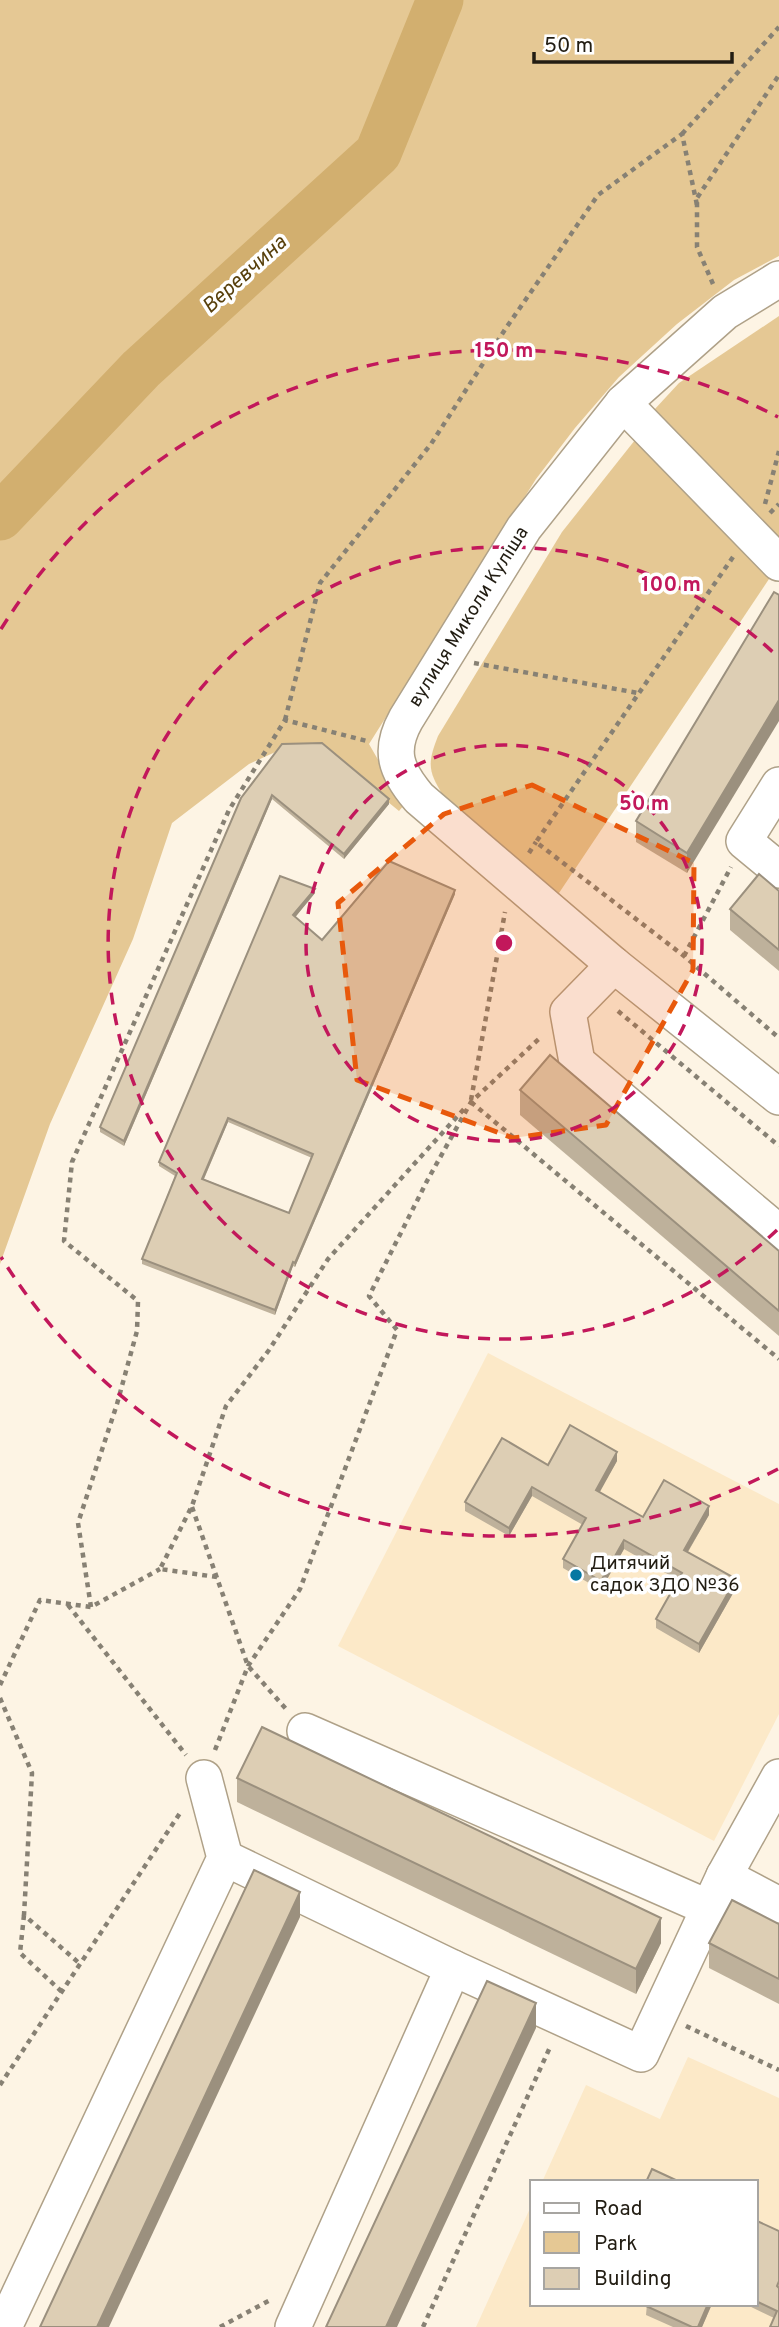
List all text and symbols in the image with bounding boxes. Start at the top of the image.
scale bar [534,21,732,65]
text: 50 m [544,33,593,60]
water label: Веревчина [197,230,293,320]
text: 150 m [475,338,533,365]
street label: вулиця Миколи Куліша [404,522,534,712]
text: 100 m [641,572,701,599]
text: 50 m [619,791,669,818]
centre of rings [492,931,516,955]
place label: Дитячий садок ЗДО №36 [590,1552,740,1598]
marker: Дитячий садок ЗДО №36 [568,1567,584,1583]
legend [530,2180,758,2306]
text: Road [594,2196,643,2223]
text: Park [594,2231,637,2258]
text: Building [594,2266,672,2293]

